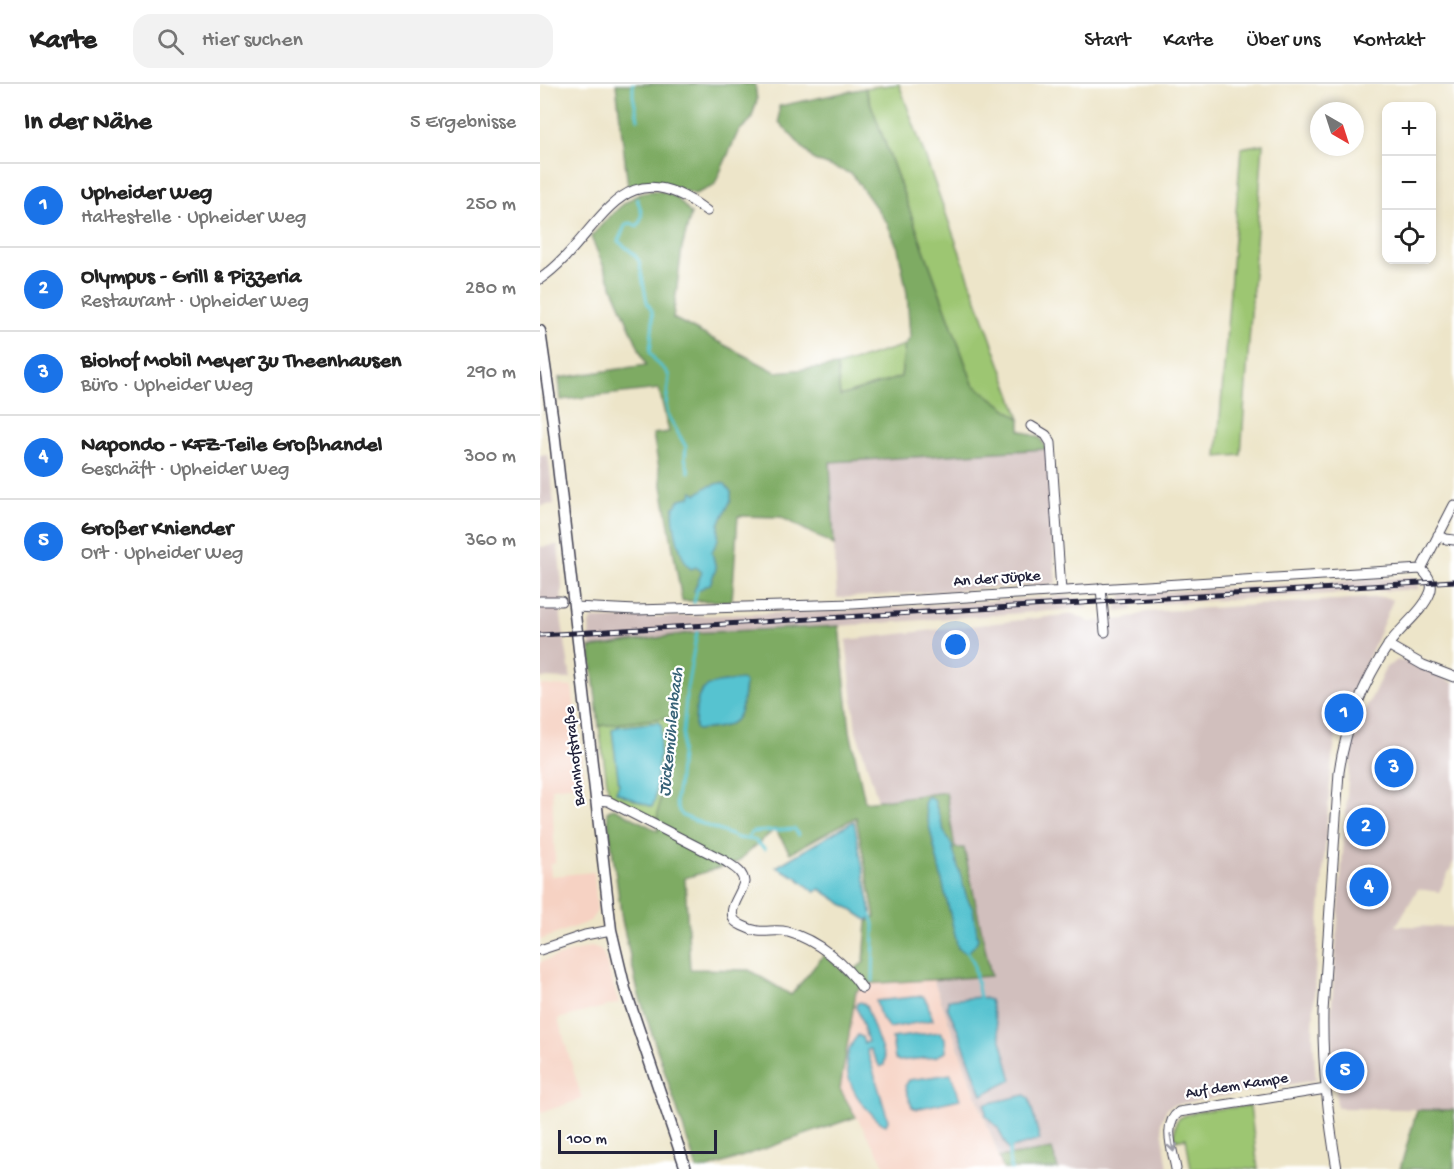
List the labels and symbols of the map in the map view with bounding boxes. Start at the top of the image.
north arrow [1310,102,1364,156]
street label: An der Jüpke [953,567,1042,593]
your location [941,630,970,659]
water label: Jückemühlenbach [655,666,689,797]
pin: 1 [1324,690,1364,736]
street label: Bahnhofstraße [561,705,591,808]
pin: 3 [1374,746,1414,790]
pin: 2 [1346,804,1386,850]
pin: 4 [1350,864,1388,910]
pin: 5 [1326,1048,1364,1094]
street label: Auf dem Kampe [1184,1069,1290,1104]
scale bar [558,1127,717,1154]
one-way arrow [1167,1133,1178,1153]

